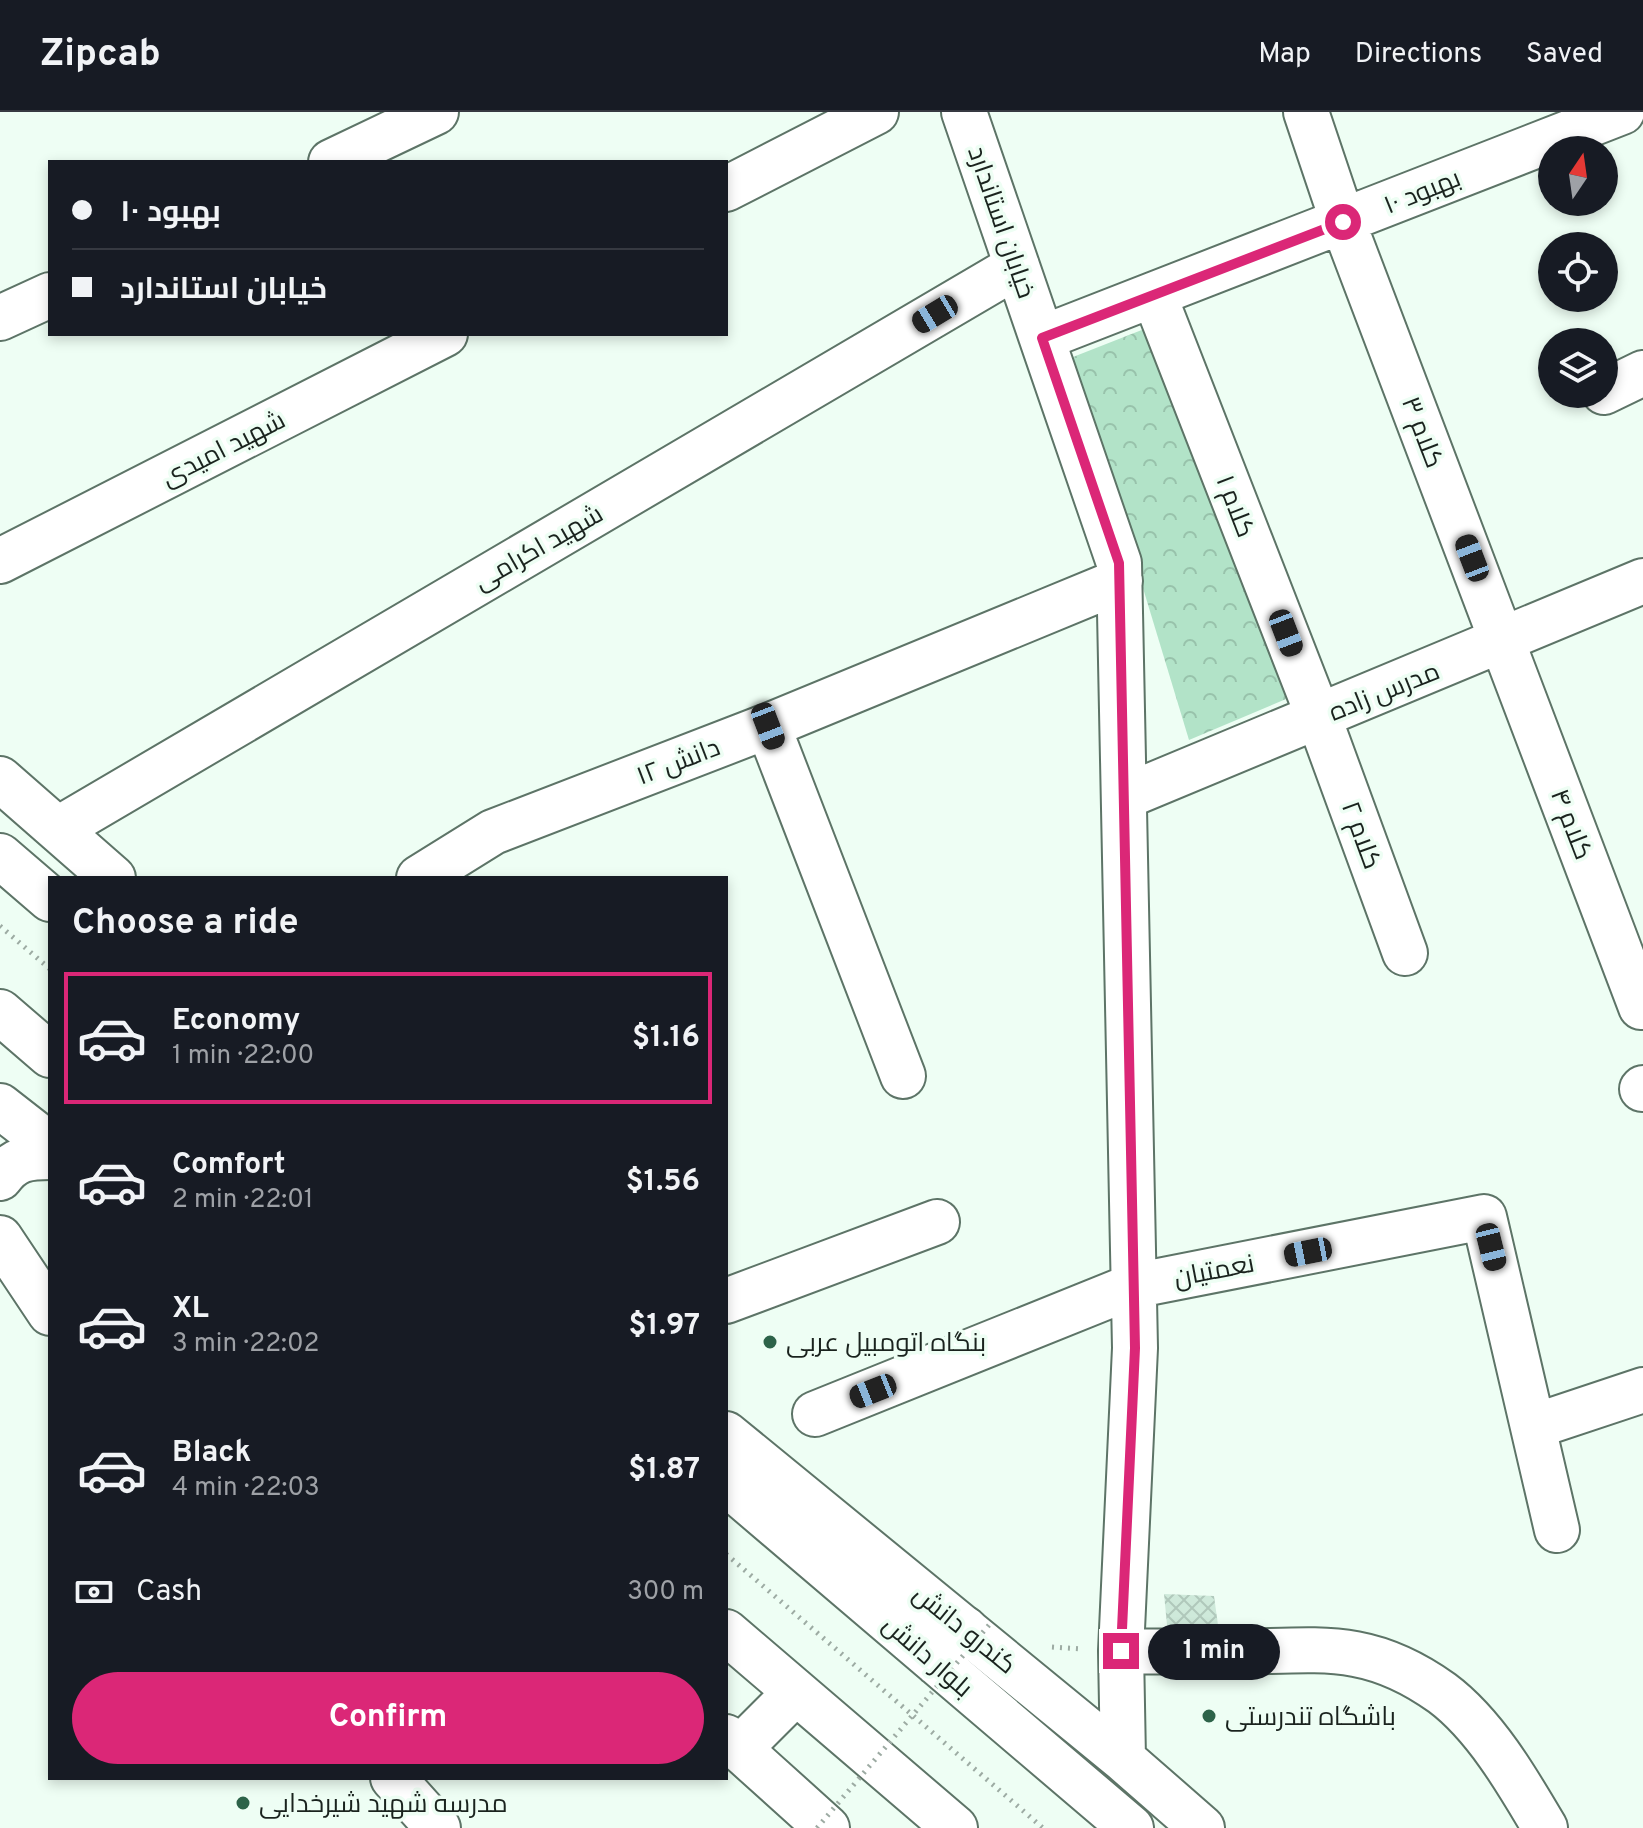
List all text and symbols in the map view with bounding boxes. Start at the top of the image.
text: Zipcab [40,31,161,80]
text: Map [1258,37,1311,73]
text: Directions [1355,37,1482,73]
text: Saved [1526,37,1603,73]
north arrow [1538,136,1618,216]
map controls [1538,136,1618,408]
street label: خیابان استاندارد [958,142,1041,303]
street label: بهبود ۱۰ [1380,163,1466,224]
text: بهبود ۱۰ [120,195,221,232]
route start [1325,204,1361,240]
button: locate [1538,232,1618,312]
text: خیابان استاندارد [120,272,327,309]
car [908,291,962,337]
button: layers [1538,328,1618,408]
street label: کلام ۳ [1392,393,1449,473]
street label: شهید امیدی [157,405,292,496]
street label: کلام ۱ [1207,471,1261,543]
street label: شهید اکرامی [469,499,610,599]
car [1452,531,1492,585]
car [1266,606,1306,660]
street label: مدرس زاده [1325,656,1445,730]
car [748,699,788,753]
street label: دانش ۱۲ [632,732,725,794]
street label: کلام ۴ [1541,785,1598,865]
street label: کلام ۲ [1332,797,1387,874]
text: Choose a ride [72,901,298,947]
icon: car [76,1002,148,1074]
text: Economy [172,1003,300,1040]
text: $1.16 [632,1020,700,1057]
text: 1 min · 22:00 [172,1040,314,1073]
icon: car [76,1146,148,1218]
text: Comfort [172,1147,285,1184]
text: $1.56 [626,1164,700,1201]
text: 2 min · 22:01 [172,1184,314,1217]
car [1474,1221,1508,1273]
car [1282,1236,1334,1268]
street label: نعمتیان [1171,1248,1258,1296]
icon: car [76,1290,148,1362]
text: XL [172,1291,209,1328]
text: $1.97 [628,1308,700,1345]
text: 3 min · 22:02 [172,1328,320,1361]
place label: بنگاه اتومبیل عربی [786,1328,986,1361]
marker: بنگاه اتومبیل عربی [761,1333,779,1351]
car [846,1371,900,1411]
icon: car [76,1434,148,1506]
text: Black [172,1435,251,1472]
text: $1.87 [628,1452,700,1489]
text: 4 min · 22:03 [172,1472,320,1505]
icon: cash [72,1570,116,1614]
text: Cash [136,1574,202,1611]
text: 300 m [627,1576,704,1609]
street label: کندرو دانش [905,1579,1022,1683]
street label: بلوار دانش [874,1610,978,1706]
callout: 1 min [1149,1623,1281,1679]
route end [1103,1633,1139,1669]
text: 1 min [1183,1635,1245,1668]
button: Confirm [72,1672,704,1764]
place label: باشگاه تندرستی [1225,1702,1396,1735]
marker: باشگاه تندرستی [1200,1707,1218,1725]
place label: مدرسه شهید شیرخدایی [259,1789,508,1822]
marker: مدرسه شهید شیرخدایی [234,1794,252,1812]

